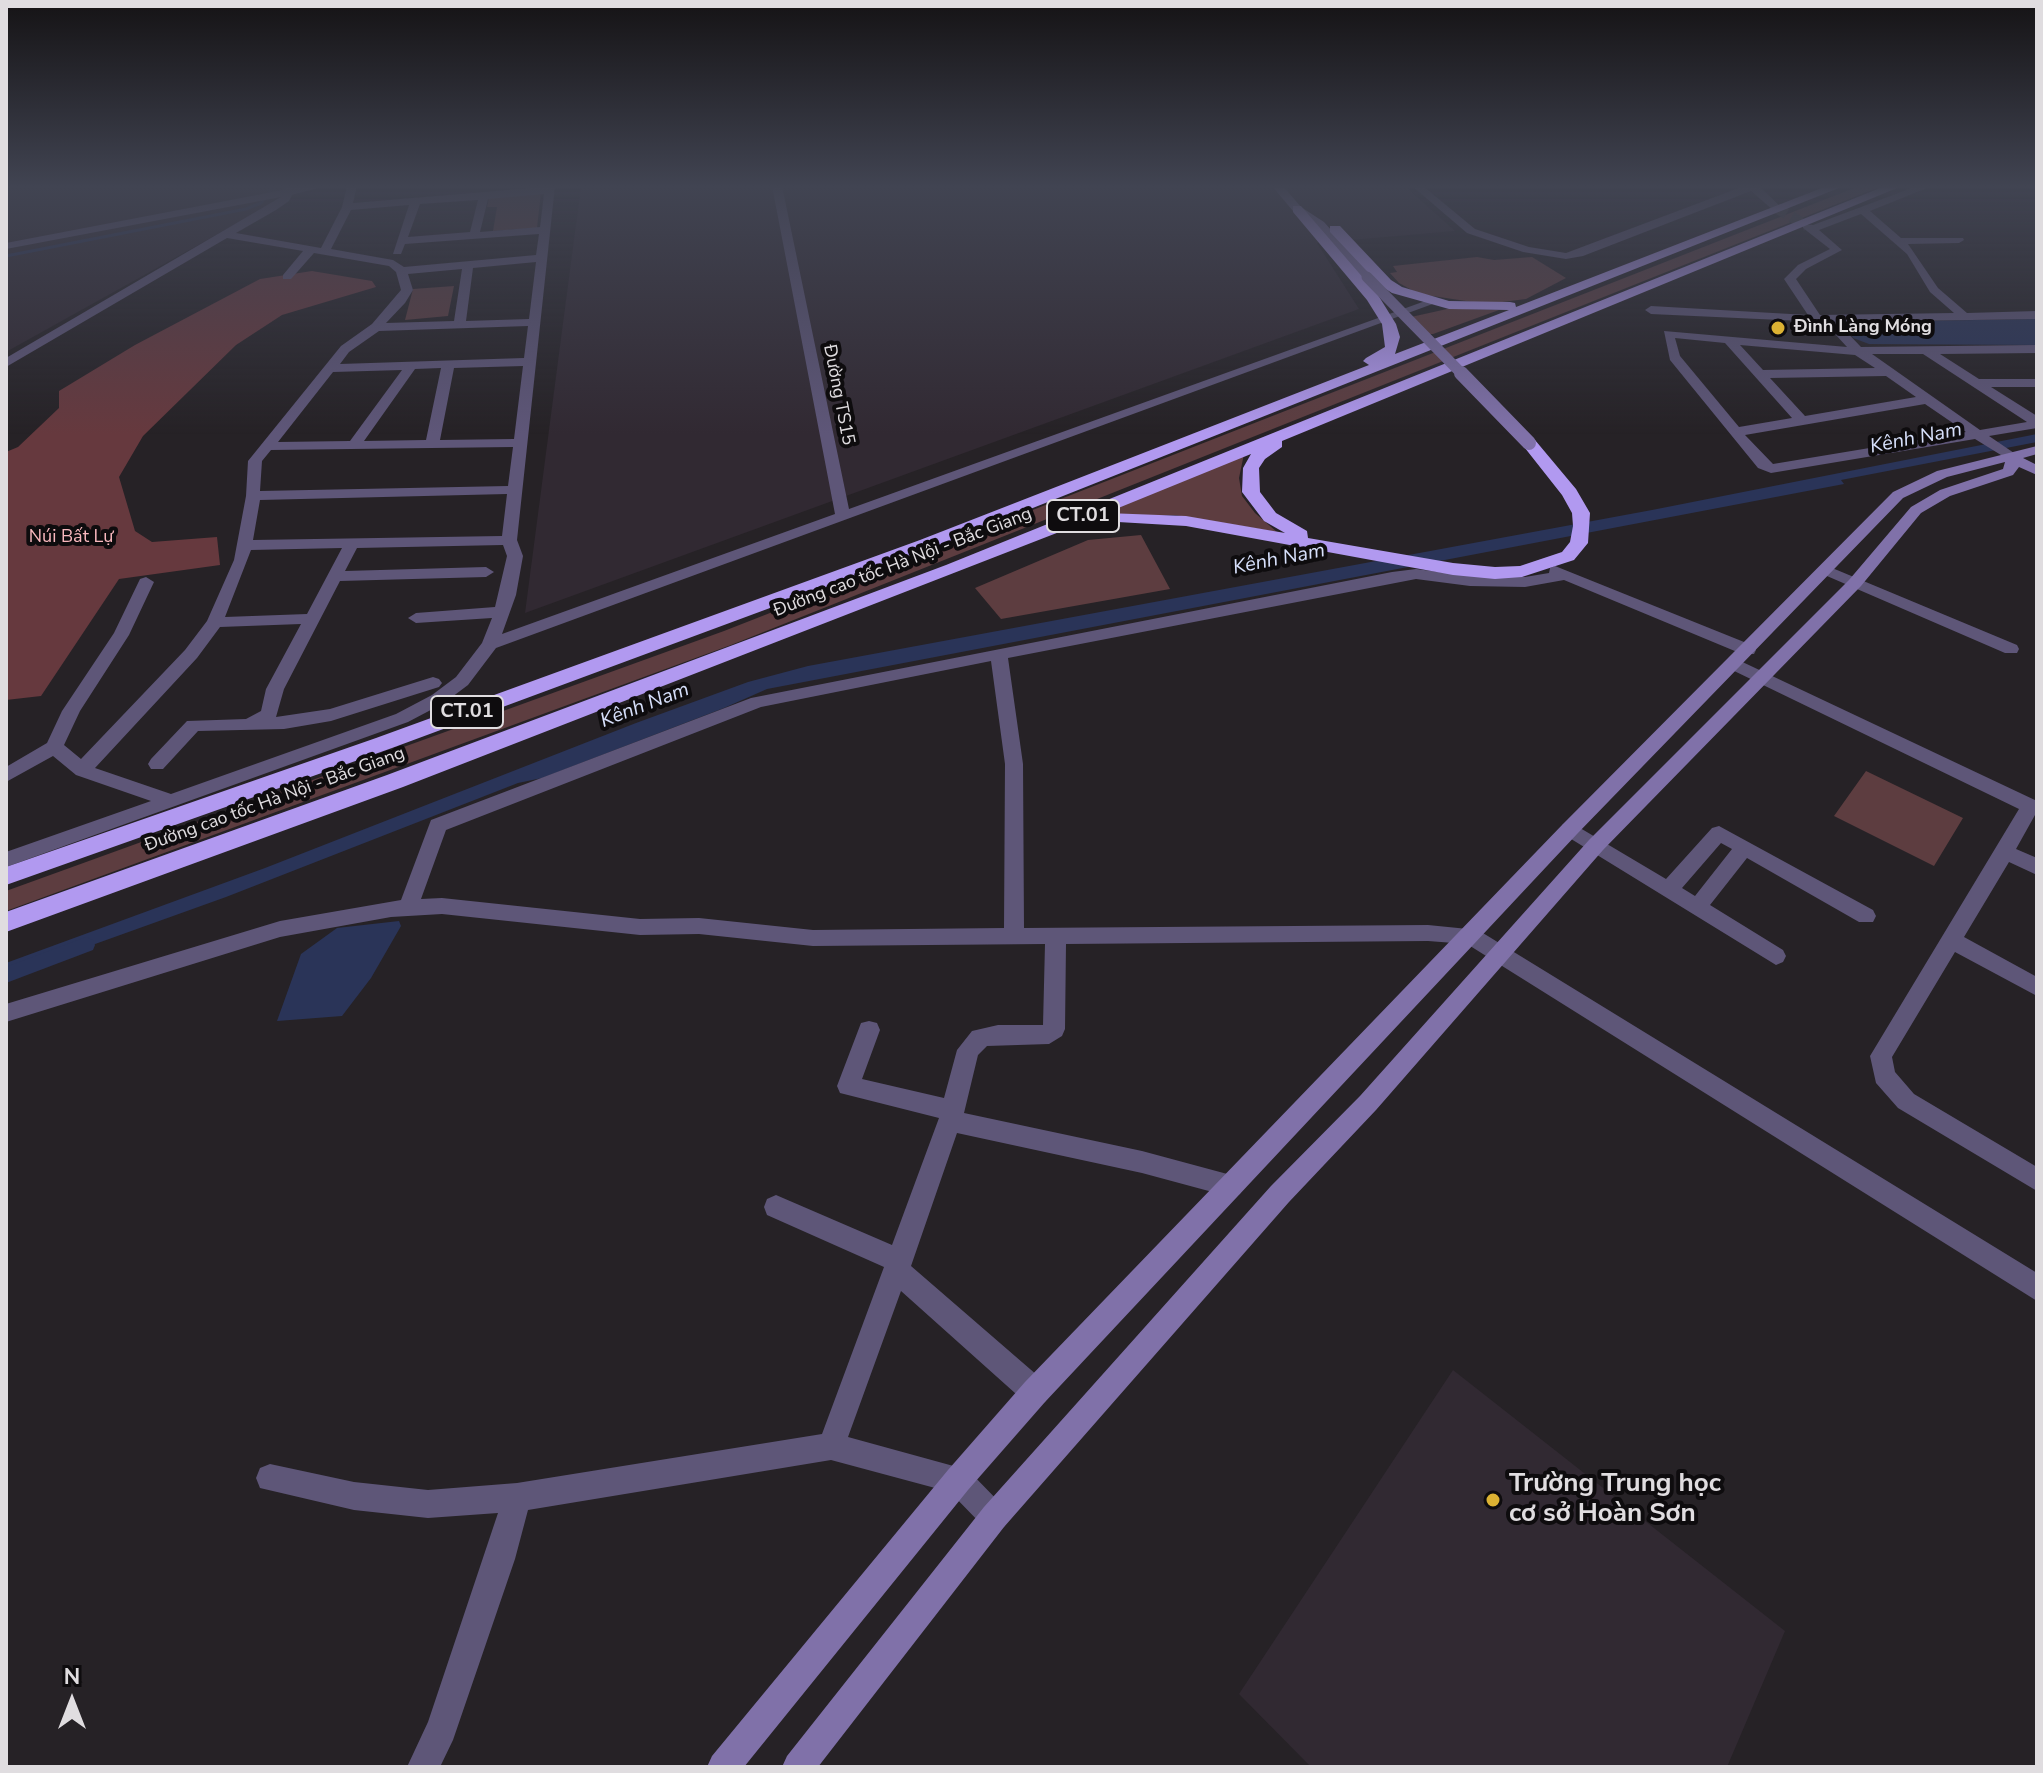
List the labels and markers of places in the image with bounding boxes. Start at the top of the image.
place label: Đình Làng Móng [1794,317,1932,339]
marker: Đình Làng Móng [1769,319,1787,337]
place label: Trường Trung học cơ sở Hoàn Sơn [1509,1469,1721,1530]
marker: Trường Trung học cơ sở Hoàn Sơn [1484,1491,1502,1509]

